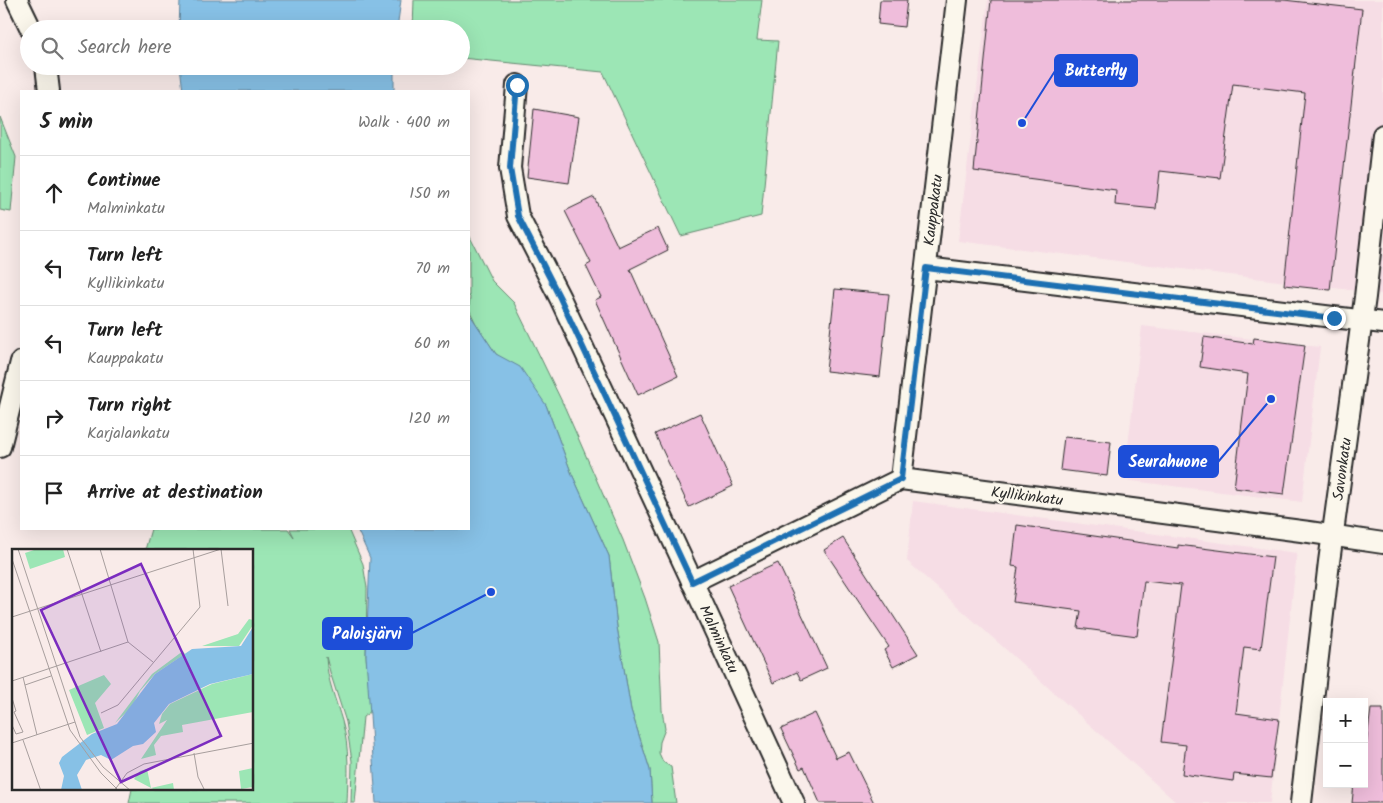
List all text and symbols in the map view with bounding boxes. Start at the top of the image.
search box [20,20,470,75]
text: Search here [78,33,172,63]
icon: search [38,34,66,62]
callout: Butterfly [1055,55,1137,86]
text: Butterfly [1065,59,1128,84]
route start [506,74,529,97]
text: 5 min [40,106,93,139]
text: Walk · 400 m [358,110,450,135]
text: Continue [87,166,160,196]
street label: Kauppakatu [918,173,950,247]
icon: ahead [40,179,68,207]
text: 150 m [409,181,450,206]
text: Malminkatu [87,196,165,221]
text: Turn left [87,241,162,271]
icon: left [40,254,68,282]
text: 70 m [415,256,450,281]
text: Kyllikinkatu [87,271,164,296]
route end [1323,307,1346,330]
text: Turn left [87,316,162,346]
icon: left [40,329,68,357]
text: 60 m [414,331,450,356]
text: Kauppakatu [87,346,163,371]
text: Turn right [87,391,172,421]
icon: right [40,404,68,432]
text: 120 m [409,406,450,431]
text: Karjalankatu [87,421,170,446]
street label: Savonkatu [1327,436,1359,502]
callout: Seurahuone [1119,446,1218,477]
text: Seurahuone [1128,450,1208,475]
text: Arrive at destination [87,478,263,508]
icon: arrive [40,479,68,507]
street label: Kyllikinkatu [989,481,1064,513]
inset map [12,549,254,790]
street label: Malminkatu [692,601,744,678]
callout: Paloisjärvi [323,618,412,649]
text: Paloisjärvi [332,622,402,647]
map controls [1323,698,1368,788]
button: + [1323,698,1368,743]
button: − [1323,743,1368,788]

